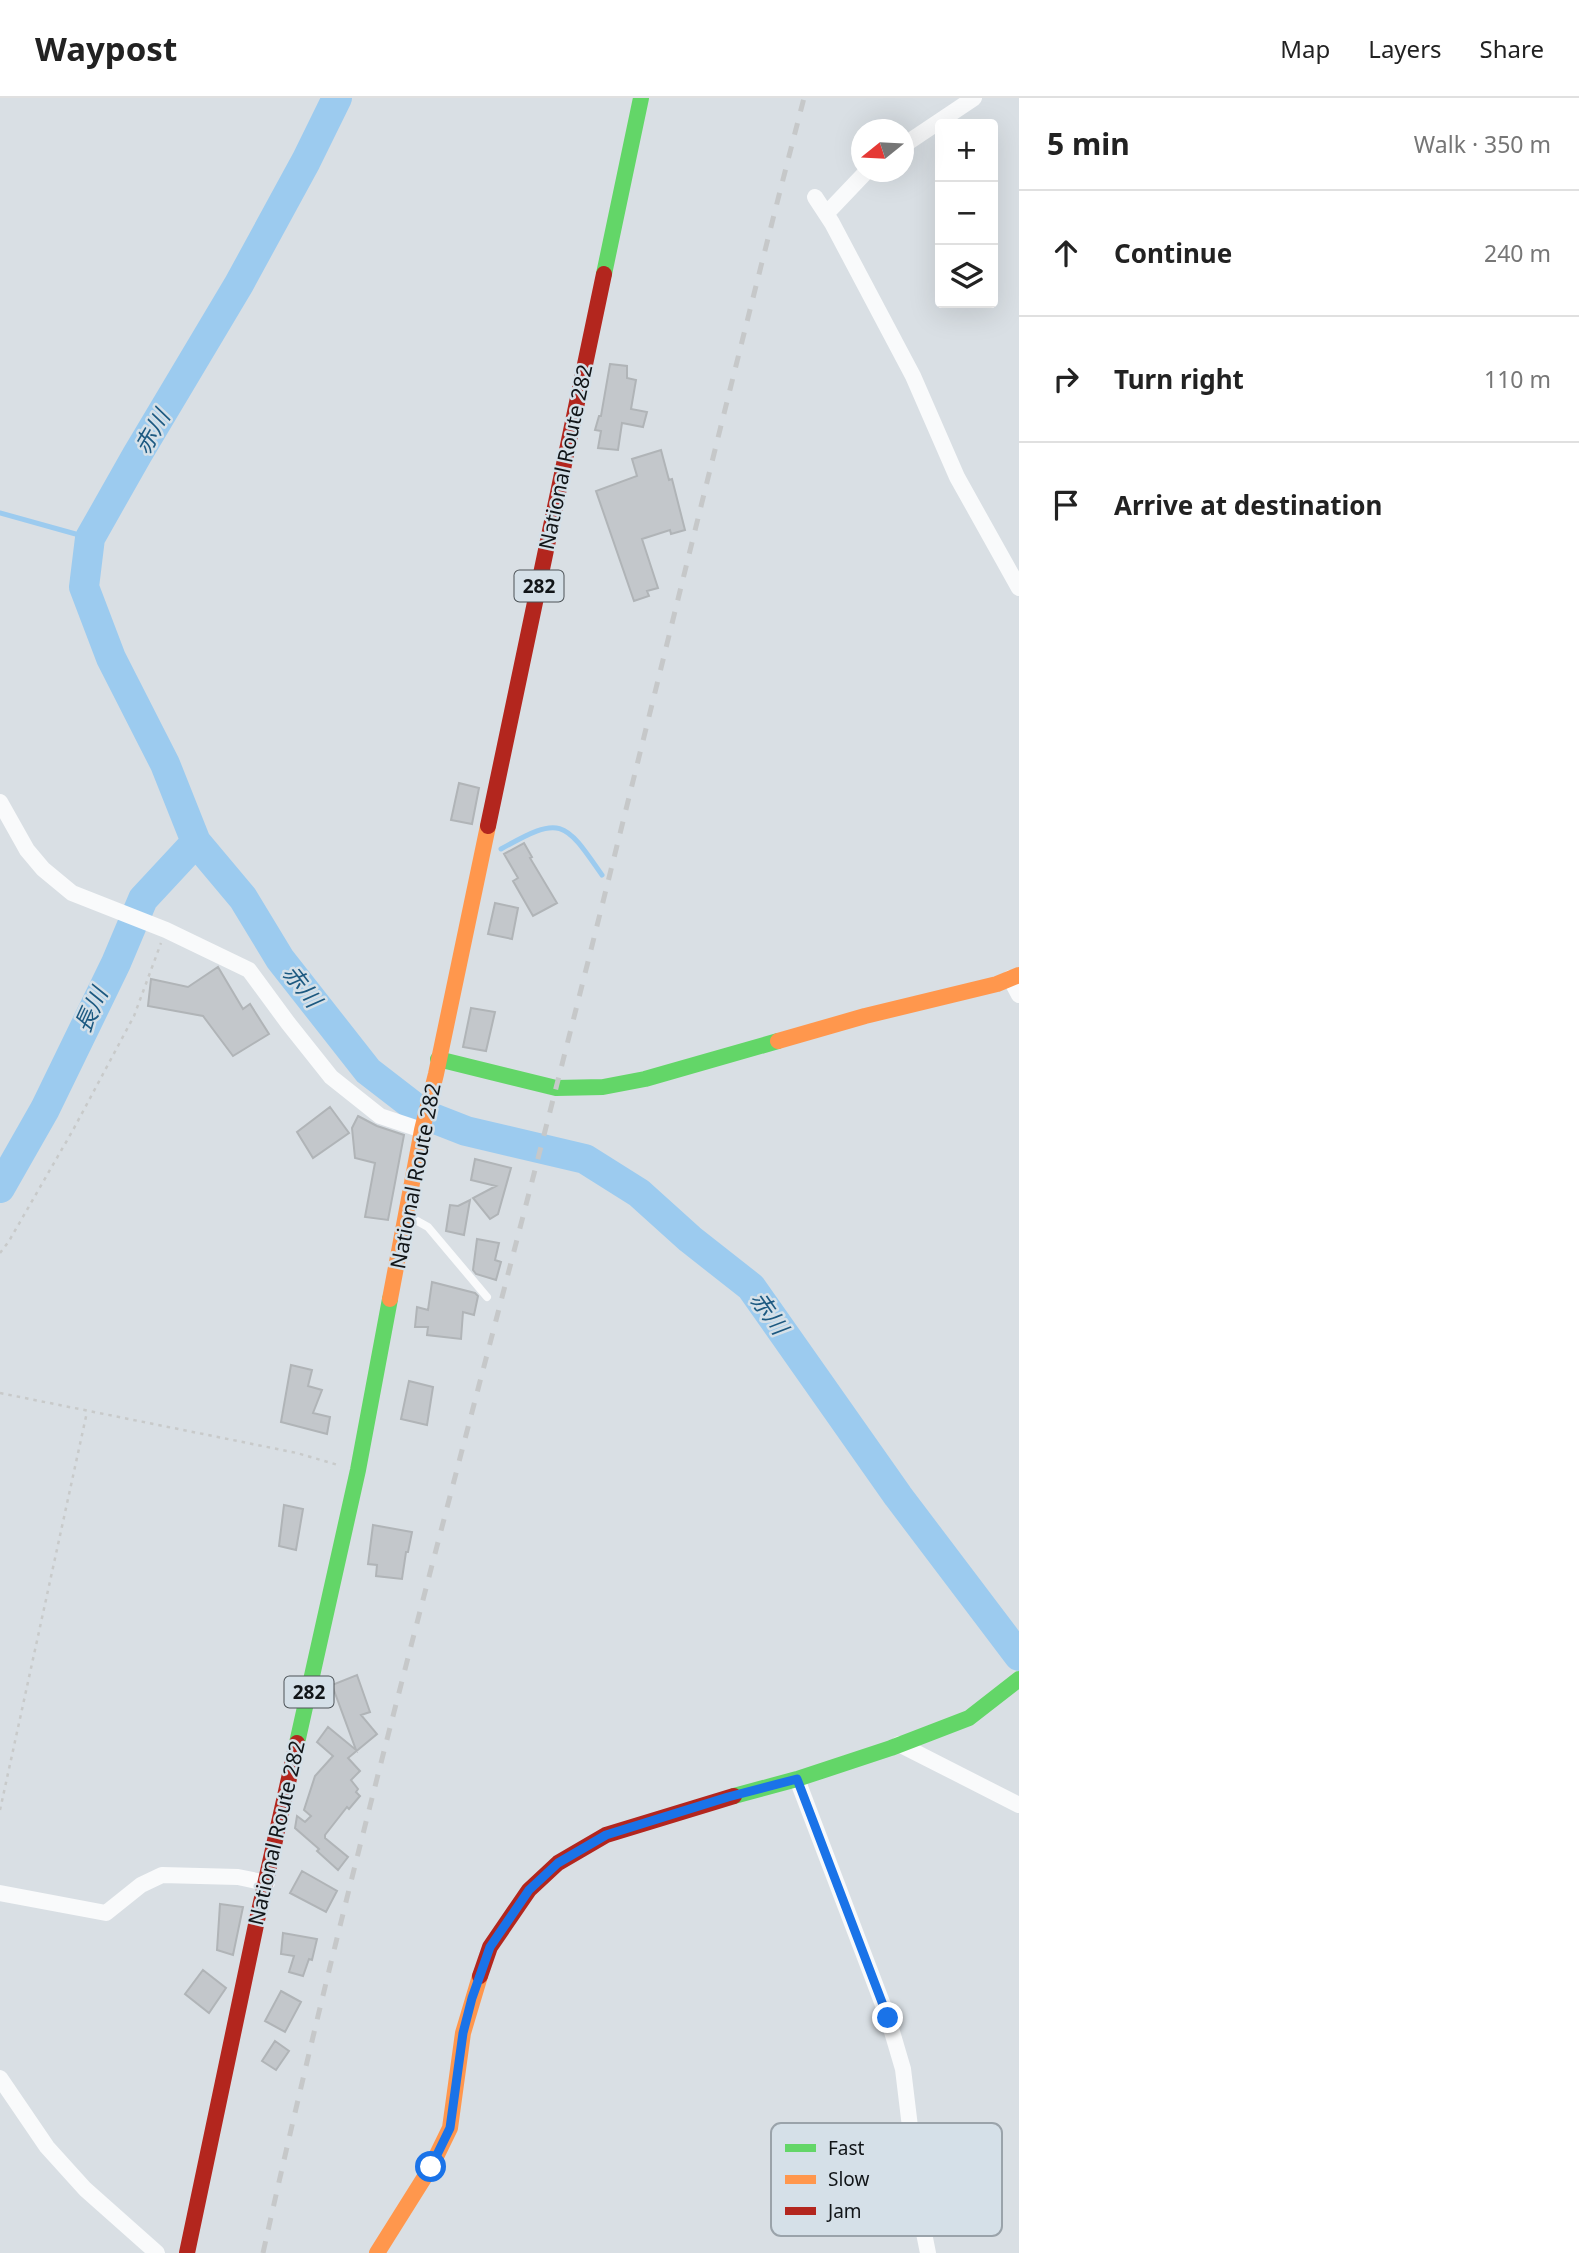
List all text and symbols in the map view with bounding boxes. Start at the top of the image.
text: Waypost [35,26,177,71]
text: Map [1280,32,1330,65]
text: Layers [1368,32,1442,65]
text: Share [1480,32,1544,65]
north arrow [851,119,914,182]
map controls [935,119,998,308]
button: + [935,119,998,182]
text: 5 min [1047,123,1130,164]
text: Walk · 350 m [1414,128,1551,160]
button: − [935,182,998,245]
icon: ahead [1047,234,1085,272]
text: Continue [1114,235,1232,271]
text: 240 m [1484,237,1551,269]
button: layers [935,245,998,308]
icon: right [1047,360,1085,398]
text: Turn right [1114,361,1244,397]
street label: National Route 282 [532,362,598,552]
text: 110 m [1484,363,1551,395]
water label: 赤川 [126,401,178,459]
icon: arrive [1047,486,1085,524]
text: Arrive at destination [1114,487,1383,523]
road number: 282 [514,570,564,601]
water label: 赤川 [276,957,331,1016]
water label: 長川 [66,979,116,1037]
street label: National Route 282 [383,1080,447,1271]
water label: 赤川 [744,1284,798,1343]
road number: 282 [284,1676,334,1708]
street label: National Route 282 [241,1738,311,1928]
route end [872,2002,903,2033]
legend [771,2123,1002,2236]
text: Fast [828,2135,865,2161]
route start [415,2151,446,2182]
text: Slow [828,2166,869,2192]
text: Jam [826,2198,862,2224]

